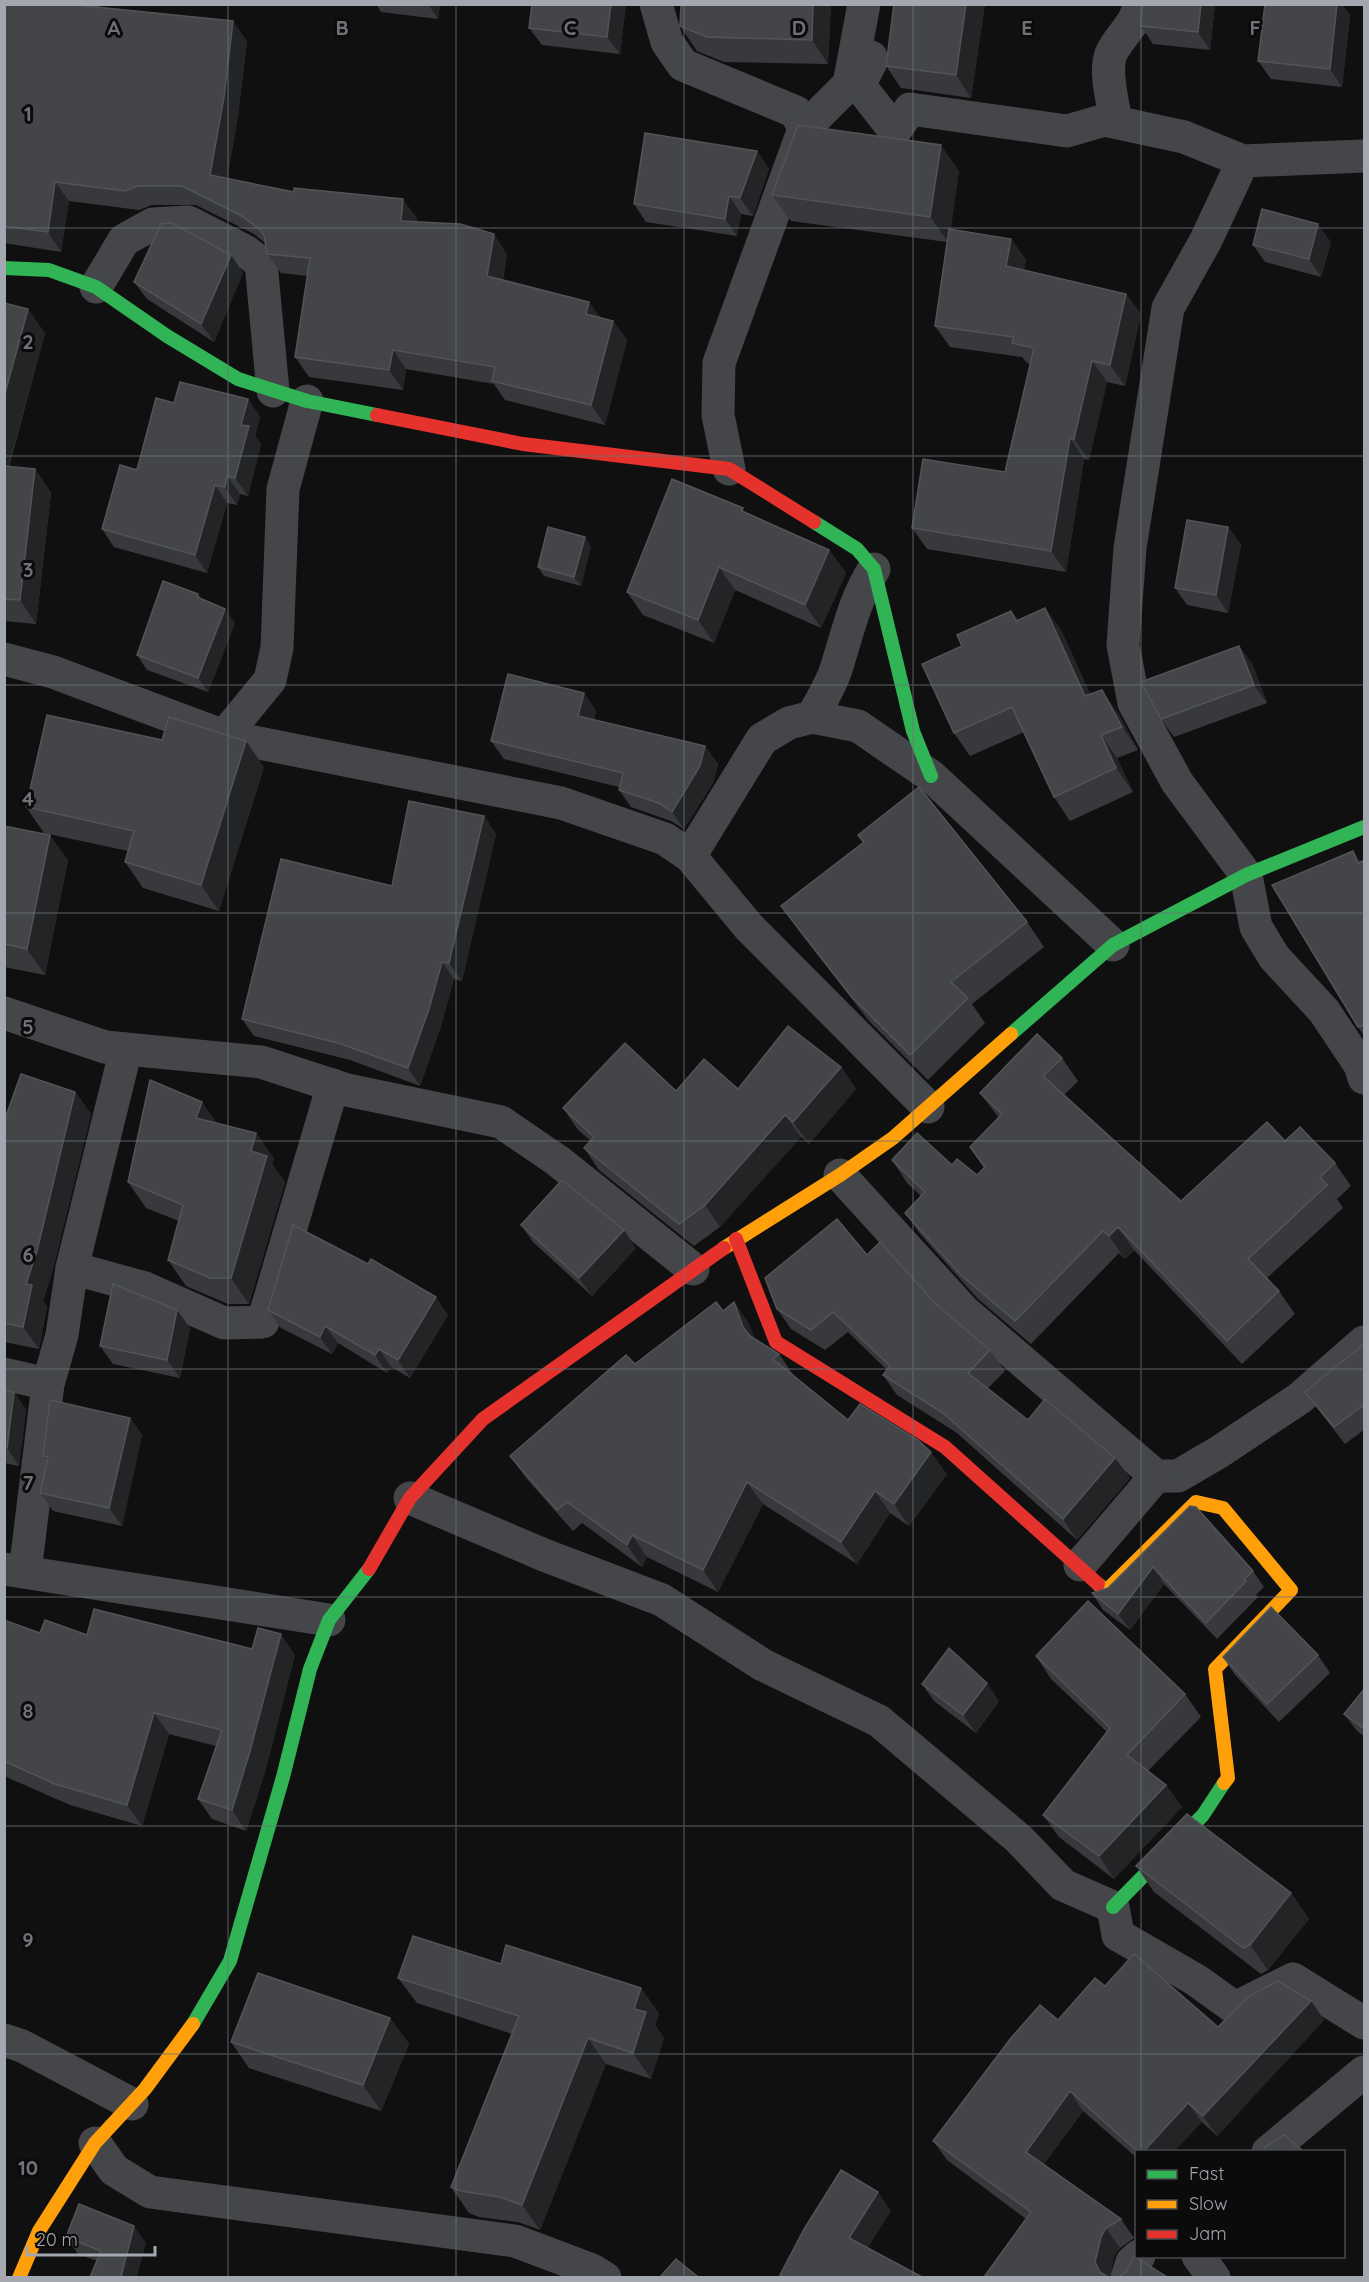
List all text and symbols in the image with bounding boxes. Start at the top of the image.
text: A [108,15,121,40]
text: B [335,15,349,40]
text: C [564,15,577,40]
text: D [792,15,806,40]
text: E [1021,15,1033,40]
text: F [1249,15,1261,40]
text: 1 [24,101,32,126]
text: 2 [22,329,34,354]
text: 3 [23,557,33,582]
text: 4 [22,786,34,811]
text: 5 [22,1014,34,1039]
text: 6 [22,1242,34,1267]
text: 7 [23,1470,34,1495]
text: 8 [23,1698,34,1723]
text: 9 [22,1927,34,1952]
legend [1135,2150,1345,2258]
text: 10 [18,2155,38,2180]
text: Fast [1189,2162,1224,2185]
text: Slow [1189,2192,1227,2215]
scale bar [27,2219,154,2257]
text: Jam [1189,2222,1227,2245]
text: 20 m [36,2228,78,2251]

